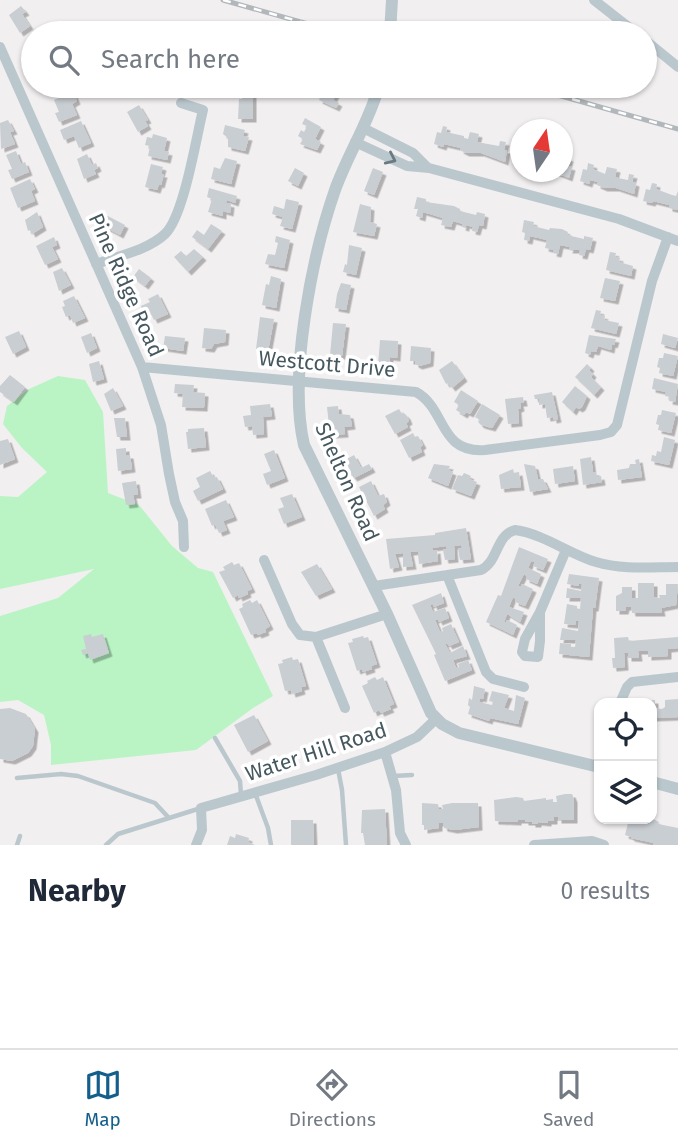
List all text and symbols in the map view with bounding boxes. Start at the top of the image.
search box [21,21,657,98]
icon: search [45,41,83,79]
text: Search here [101,44,240,75]
north arrow [510,119,573,182]
one-way arrow [384,150,396,164]
street label: Pine Ridge Road [83,209,169,361]
street label: Westcott Drive [257,345,397,383]
street label: Shelton Road [309,419,385,545]
map controls [594,698,657,824]
button: locate [594,698,657,761]
street label: Water Hill Road [242,717,390,787]
button: layers [594,761,657,824]
text: Nearby [28,873,126,909]
text: 0 results [560,877,650,905]
tab: Map [84,1066,122,1131]
tab: Directions [289,1066,376,1131]
tab: Saved [543,1066,594,1131]

